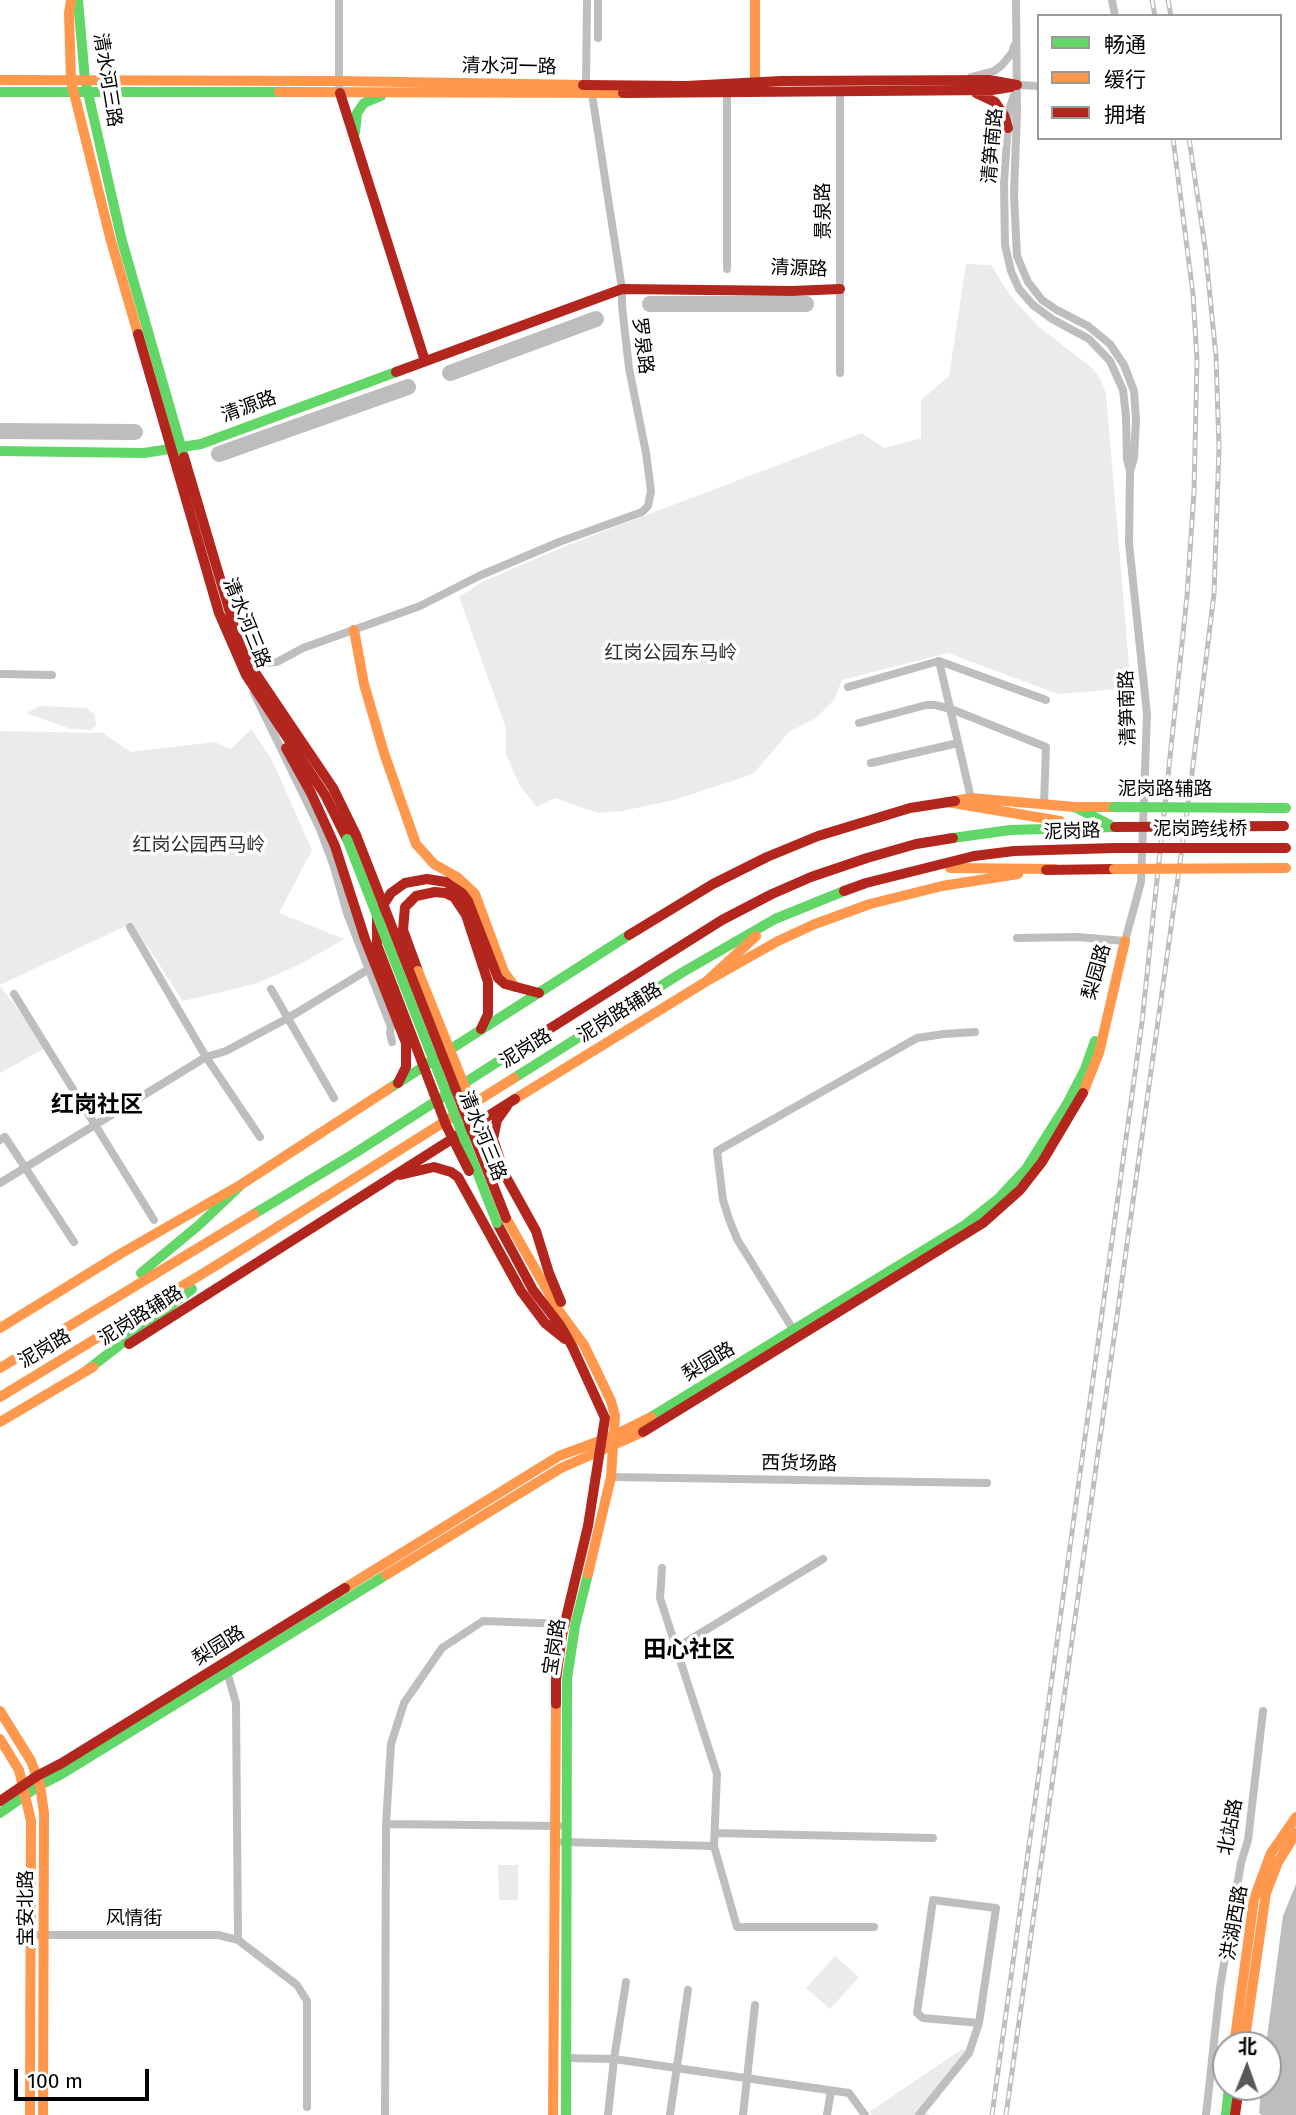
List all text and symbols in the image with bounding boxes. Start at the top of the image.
legend [1037,14,1282,140]
street label: 清水河三路 [88,31,126,129]
text: 畅通 [1104,32,1146,58]
street label: 清水河一路 [461,55,557,79]
text: 缓行 [1104,67,1146,93]
text: 拥堵 [1104,102,1146,128]
street label: 清笋南路 [978,107,1008,185]
street label: 景泉路 [813,183,835,239]
street label: 清源路 [770,257,828,281]
street label: 罗泉路 [627,316,657,376]
street label: 清源路 [218,387,280,427]
street label: 清水河三路 [218,575,274,671]
park label: 红岗公园东马岭 [605,643,737,665]
street label: 清笋南路 [1115,670,1141,746]
street label: 泥岗路辅路 [1118,779,1212,801]
street label: 泥岗跨线桥 [1153,819,1247,841]
street label: 泥岗路 [1043,820,1101,844]
park label: 红岗公园西马岭 [133,835,265,857]
street label: 梨园路 [1078,941,1116,1003]
street label: 泥岗路辅路 [574,978,666,1048]
street label: 泥岗路 [496,1024,556,1074]
street label: 清水河三路 [454,1088,510,1184]
district label: 红岗社区 [51,1092,143,1120]
street label: 泥岗路辅路 [95,1281,187,1351]
street label: 泥岗路 [15,1325,75,1373]
street label: 梨园路 [679,1338,739,1386]
street label: 西货场路 [761,1452,837,1476]
street label: 宝岗路 [539,1617,571,1677]
street label: 梨园路 [189,1621,249,1671]
district label: 田心社区 [643,1637,735,1665]
street label: 北站路 [1214,1797,1248,1857]
street label: 宝安北路 [16,1870,38,1946]
street label: 洪湖西路 [1217,1884,1253,1962]
street label: 风情街 [106,1908,162,1930]
north arrow [1212,2031,1282,2101]
text: 北 [1238,2035,1257,2058]
scale bar [18,2056,152,2100]
text: 100 m [27,2068,83,2094]

